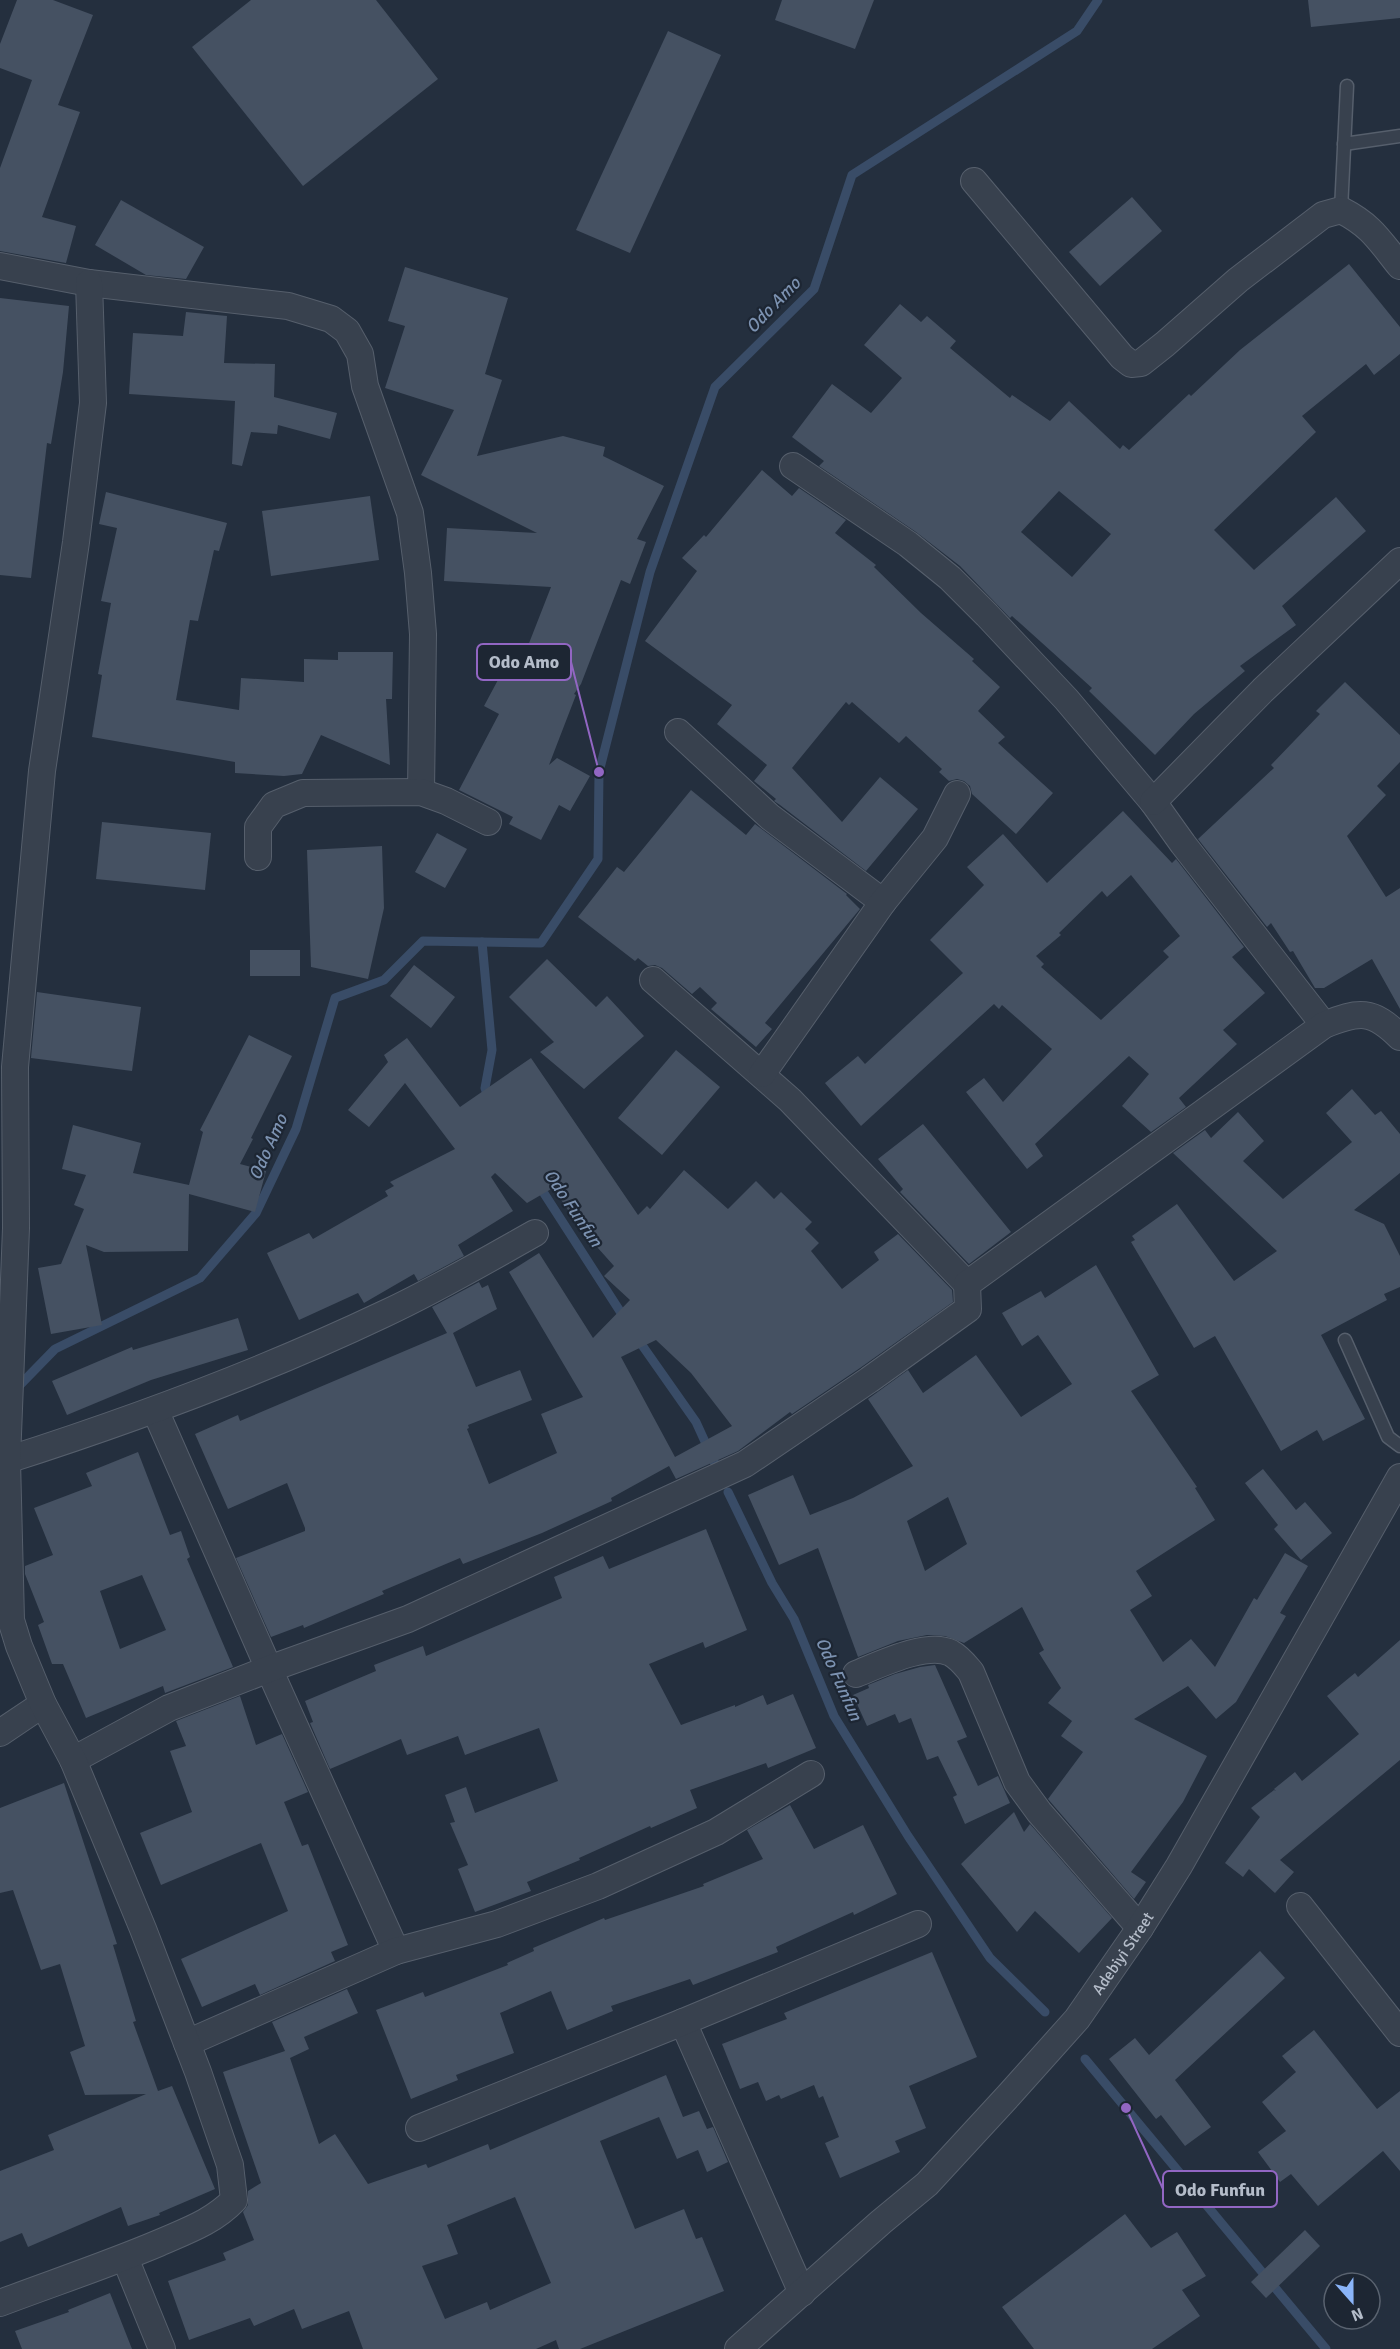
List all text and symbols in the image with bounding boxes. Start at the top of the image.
water label: Odo Amo [741,271,806,338]
callout: Odo Amo [477,644,571,680]
text: Odo Amo [489,651,559,673]
water label: Odo Amo [244,1109,293,1183]
water label: Odo Funfun [539,1165,608,1252]
water label: Odo Funfun [811,1634,868,1725]
street label: Adebiyi Street [1088,1908,1159,1999]
callout: Odo Funfun [1163,2171,1277,2207]
text: Odo Funfun [1175,2179,1265,2201]
north arrow [1322,2271,1382,2331]
text: N [1348,2303,1366,2325]

